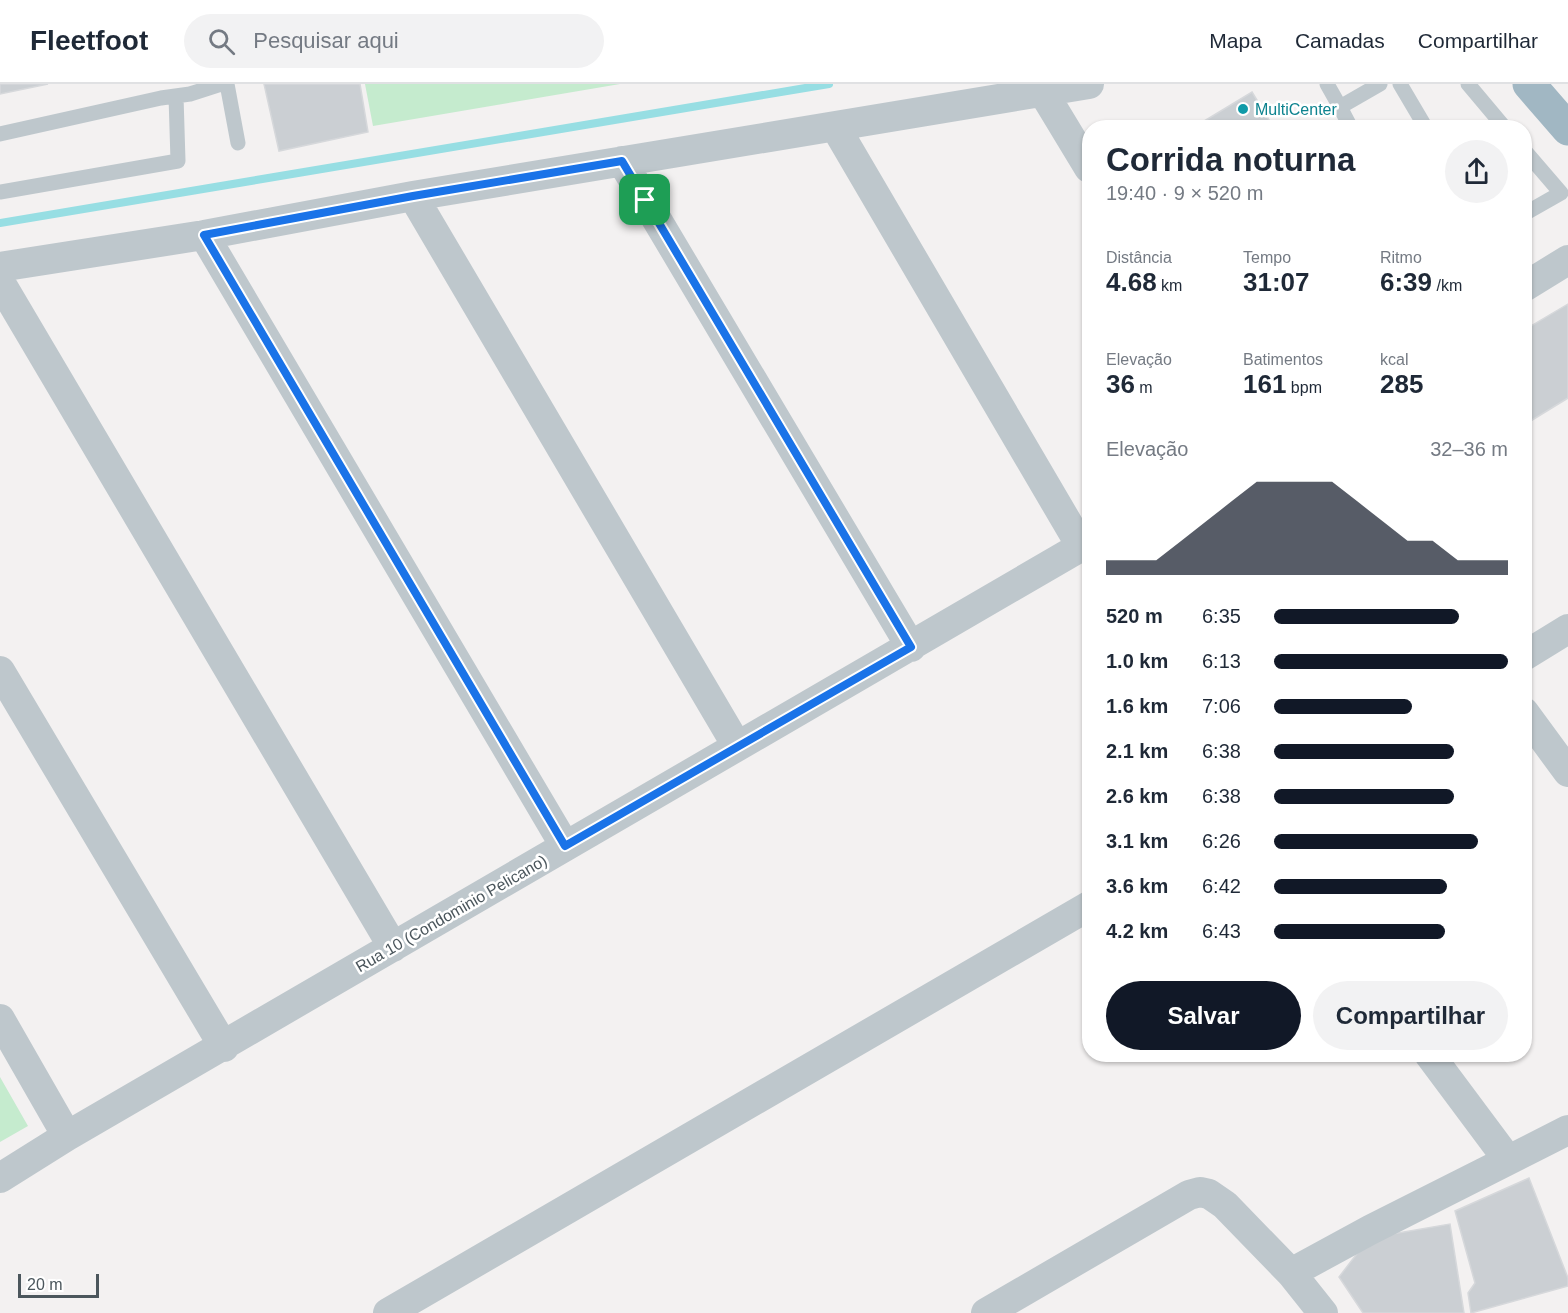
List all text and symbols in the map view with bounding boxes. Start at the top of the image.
search box [184,14,604,68]
text: Fleetfoot [30,25,148,56]
icon: search [205,25,238,58]
text: Pesquisar aqui [253,28,399,53]
text: Mapa [1209,29,1262,52]
text: Camadas [1295,29,1385,52]
text: Compartilhar [1418,29,1538,52]
place label: MultiCenter [1255,101,1337,118]
marker: MultiCenter [1236,102,1250,116]
button: share [1445,140,1508,203]
text: Corrida noturna [1106,141,1355,178]
pin [619,174,670,225]
text: 19:40 · 9 × 520 m [1106,182,1263,204]
icon: arrive [628,183,661,216]
text: Distância [1106,249,1172,266]
text: Tempo [1243,249,1291,266]
text: Ritmo [1380,249,1422,266]
text: 4.68 [1106,267,1157,297]
text: 31:07 [1243,267,1310,297]
text: 6:39 [1380,267,1432,297]
text: km [1157,277,1182,294]
text: /km [1432,277,1462,294]
text: Elevação [1106,351,1172,368]
text: Batimentos [1243,351,1323,368]
text: kcal [1380,351,1408,368]
text: 36 [1106,369,1135,399]
text: 161 [1243,369,1286,399]
text: 285 [1380,369,1423,399]
text: m [1135,379,1153,396]
text: bpm [1286,379,1322,396]
text: Elevação [1106,438,1188,460]
text: 32–36 m [1430,438,1508,460]
text: 520 m [1106,605,1163,627]
text: 6:35 [1202,605,1241,627]
text: 1.0 km [1106,650,1168,672]
text: 6:13 [1202,650,1241,672]
text: 1.6 km [1106,695,1168,717]
text: 7:06 [1202,695,1241,717]
text: 2.1 km [1106,740,1168,762]
text: 6:38 [1202,740,1241,762]
text: 2.6 km [1106,785,1168,807]
text: 6:38 [1202,785,1241,807]
text: 3.1 km [1106,830,1168,852]
text: 6:26 [1202,830,1241,852]
street label: Rua 10 (Condominio Pelicano) [353,852,550,975]
text: 3.6 km [1106,875,1168,897]
text: 6:42 [1202,875,1241,897]
text: 4.2 km [1106,920,1168,942]
text: 6:43 [1202,920,1241,942]
button: Salvar [1106,981,1301,1050]
button: Compartilhar [1313,981,1508,1050]
scale bar [18,1271,99,1298]
text: 20 m [27,1276,63,1293]

